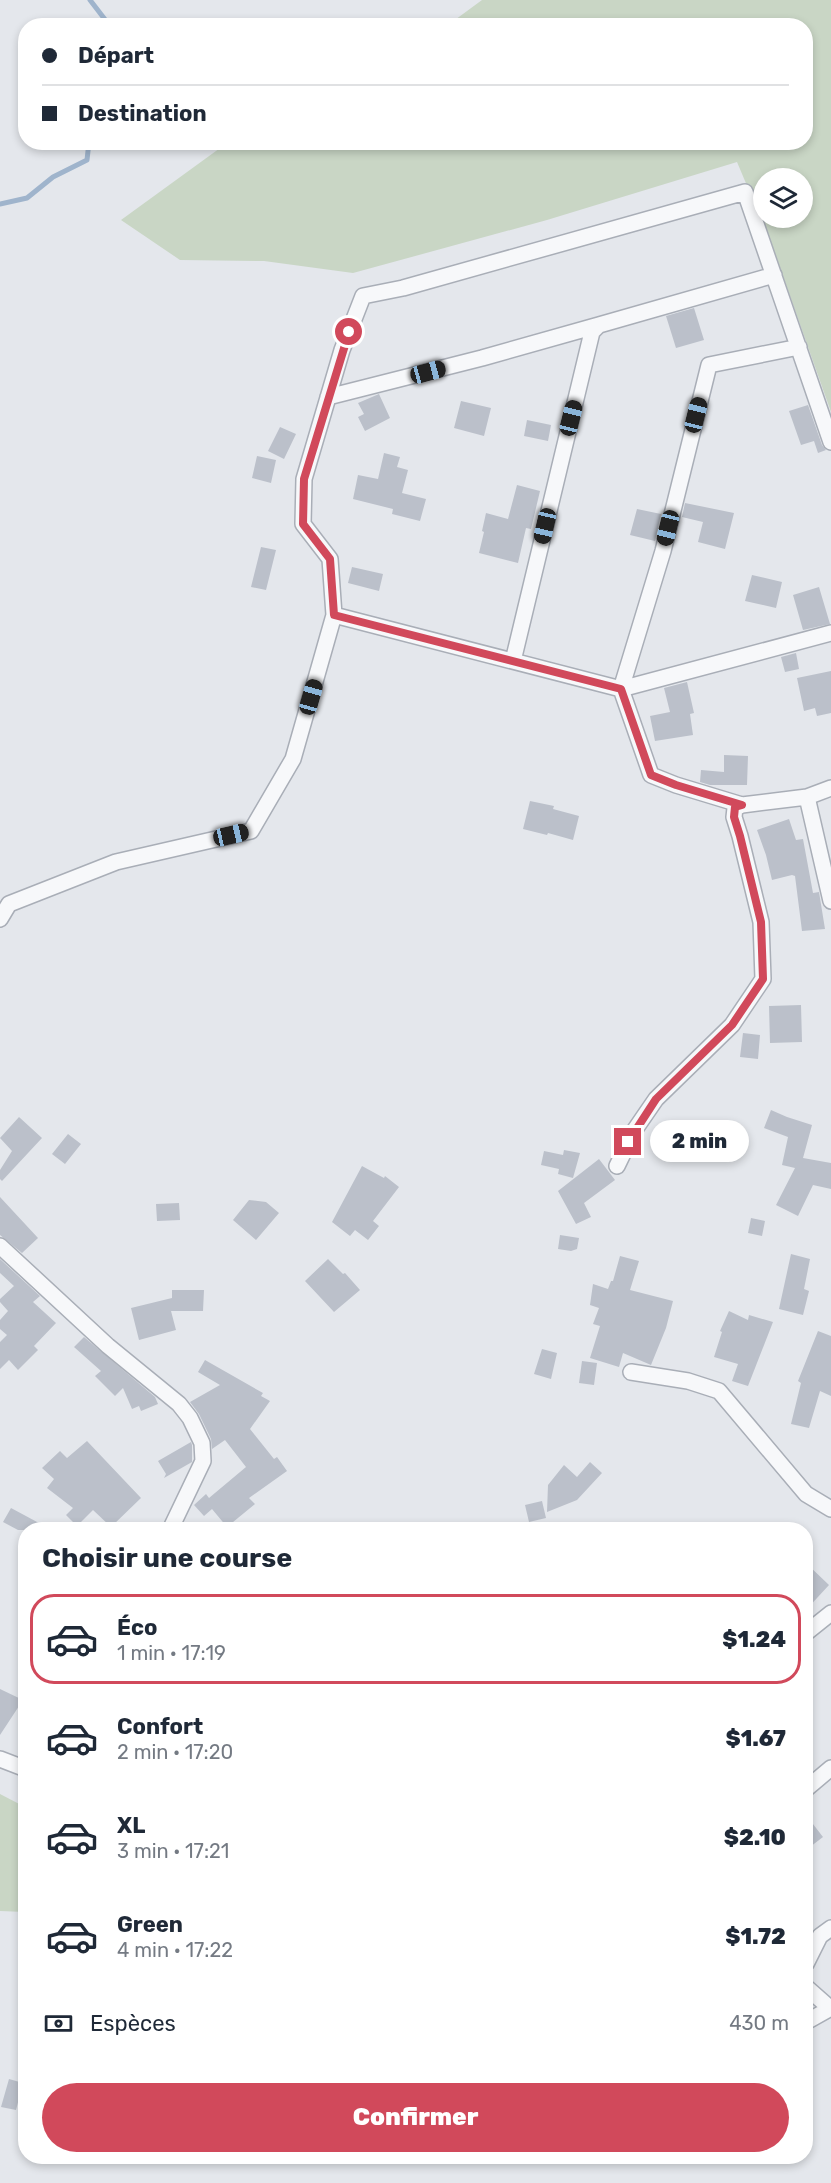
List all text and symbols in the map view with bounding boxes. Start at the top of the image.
text: Départ [78,42,154,69]
text: Destination [78,100,207,127]
map controls [753,168,813,228]
button: layers [753,168,813,228]
route start [335,318,362,345]
car [408,359,448,385]
car [683,395,709,435]
car [558,398,584,438]
car [532,506,558,546]
car [655,508,681,548]
car [297,677,325,717]
car [211,822,251,848]
callout: 2 min [649,1121,748,1163]
route end [614,1128,641,1155]
text: 2 min [672,1129,727,1153]
text: Choisir une course [42,1542,292,1574]
icon: car [45,1612,99,1666]
text: Éco [117,1614,157,1641]
text: $1.24 [722,1626,786,1653]
text: 1 min · 17:19 [117,1641,226,1665]
icon: car [45,1711,99,1765]
text: Confort [117,1713,203,1740]
text: $1.67 [726,1725,786,1752]
text: 2 min · 17:20 [117,1740,233,1764]
icon: car [45,1810,99,1864]
text: XL [117,1812,145,1839]
text: $2.10 [724,1824,786,1851]
text: 3 min · 17:21 [117,1839,229,1863]
icon: car [45,1909,99,1963]
text: Green [117,1911,183,1938]
text: $1.72 [725,1923,786,1950]
text: 4 min · 17:22 [117,1938,233,1962]
icon: cash [42,2007,75,2040]
text: Espèces [90,2010,176,2037]
text: 430 m [729,2011,789,2035]
button: Confirmer [42,2083,789,2152]

